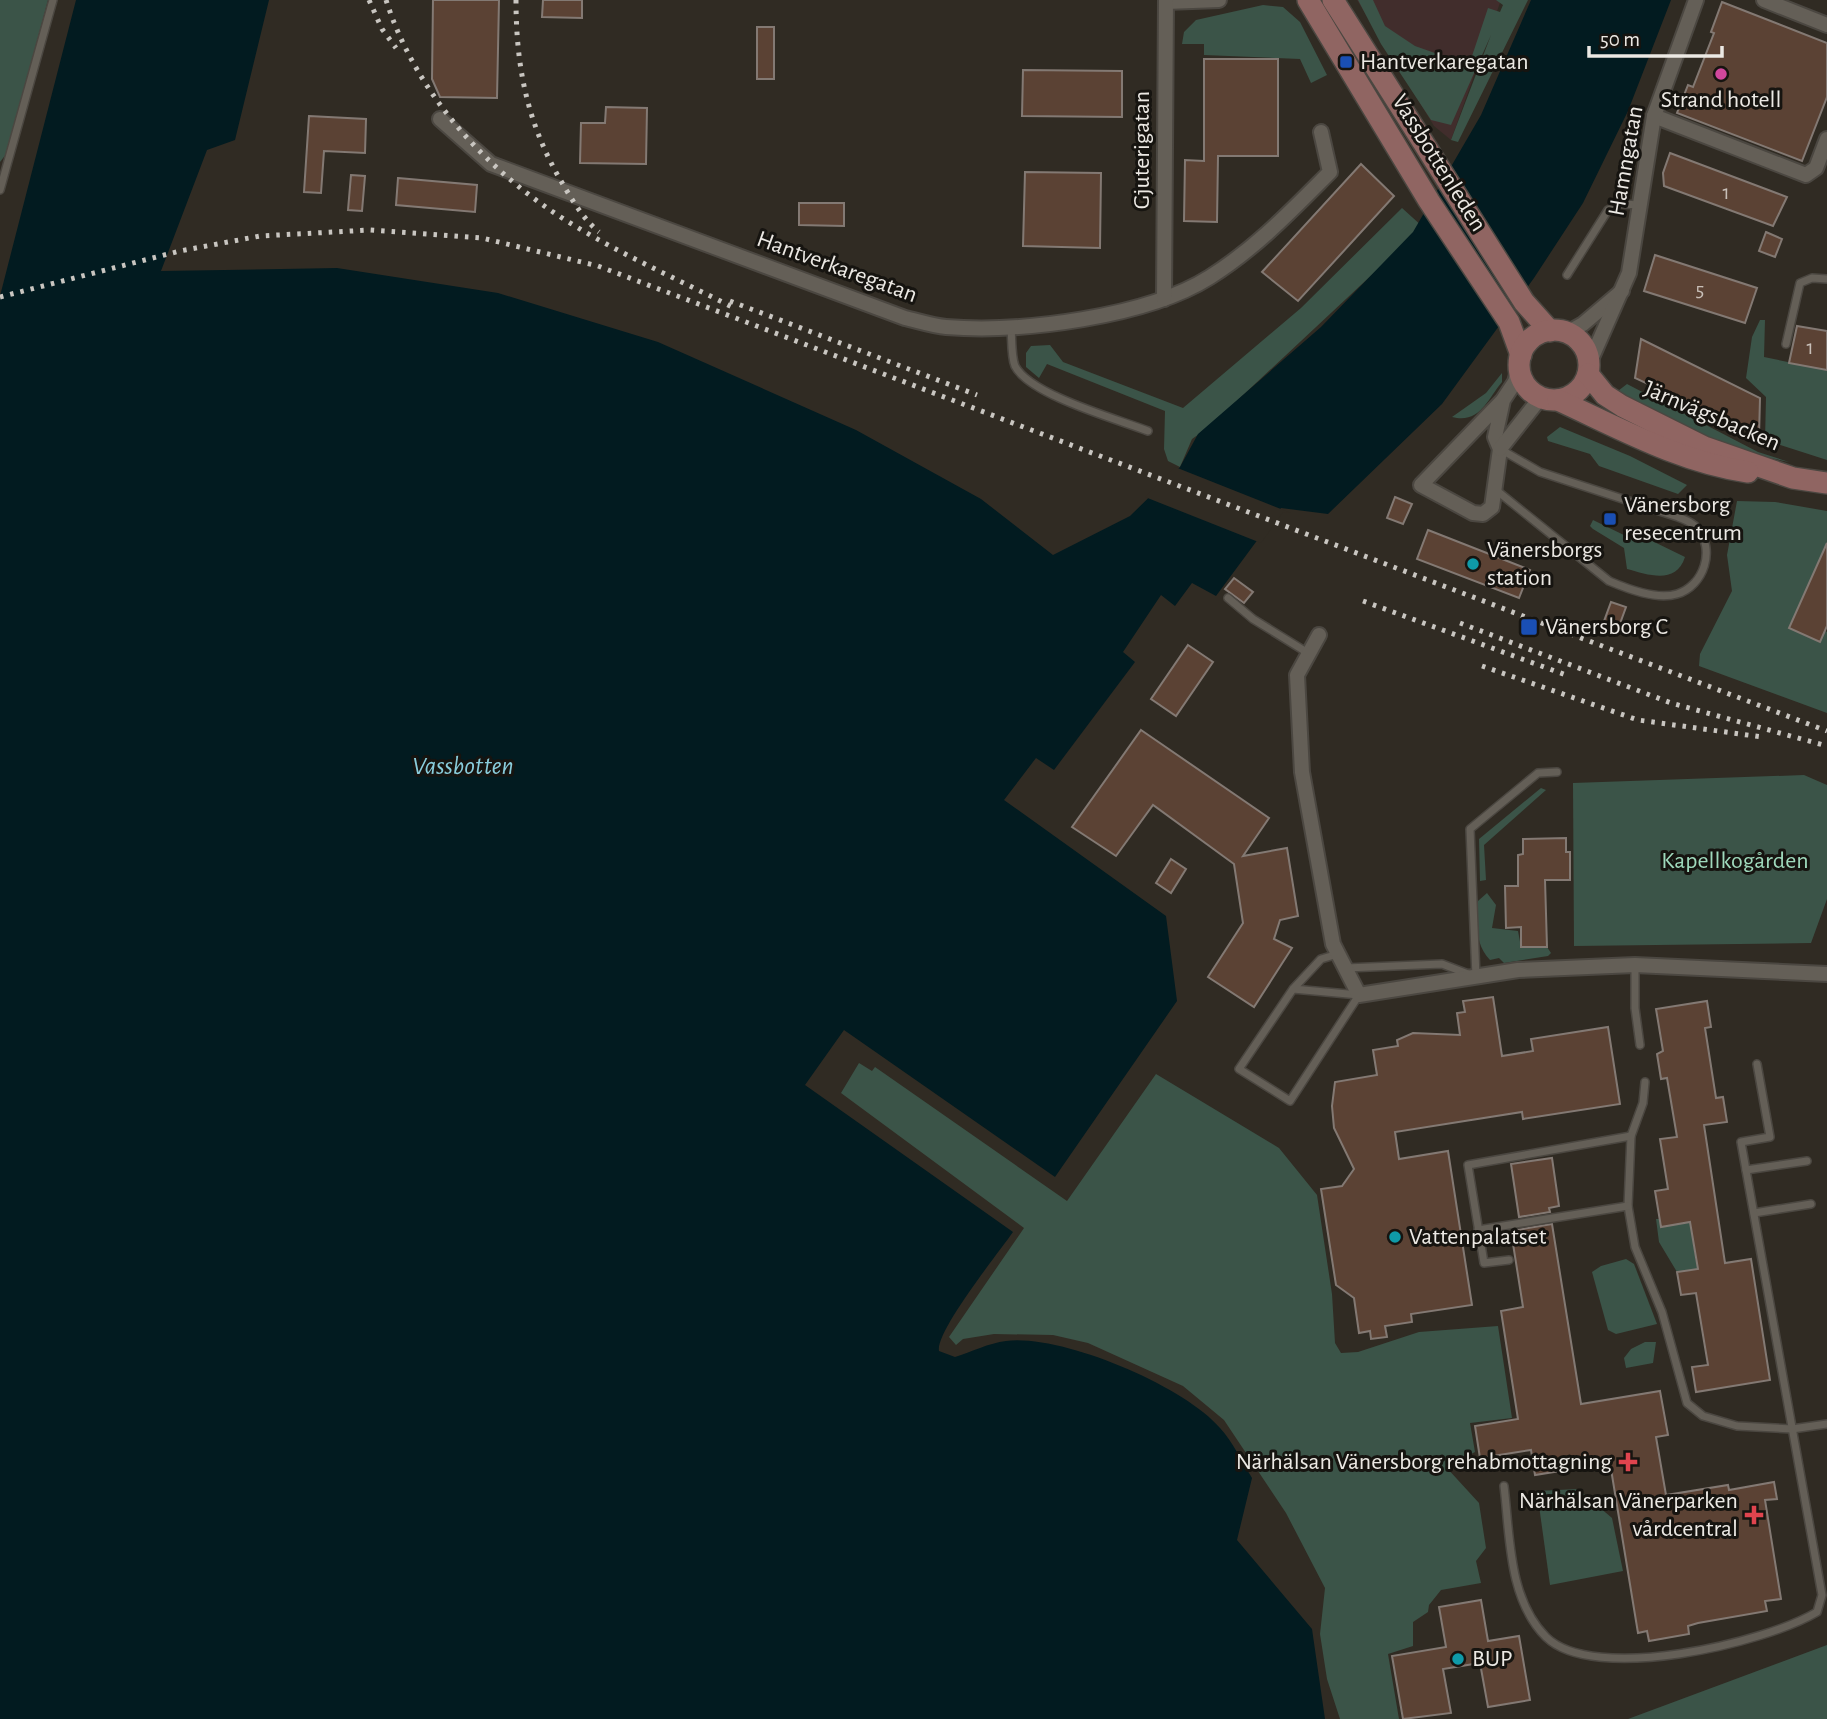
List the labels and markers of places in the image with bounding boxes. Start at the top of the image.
place label: Hantverkaregatan [1360,50,1529,74]
marker: Hantverkaregatan [1338,54,1354,70]
marker: Strand hotell [1713,66,1729,82]
place label: Strand hotell [1661,88,1781,112]
place label: Vänersborg resecentrum [1624,493,1742,545]
marker: Vänersborg resecentrum [1602,511,1618,527]
place label: Vänersborgs station [1487,538,1602,590]
marker: Vänersborgs station [1465,556,1481,572]
place label: Vänersborg C [1545,615,1668,639]
marker: Vänersborg C [1519,617,1539,637]
place label: Vattenpalatset [1409,1225,1547,1249]
marker: Vattenpalatset [1387,1229,1403,1245]
place label: Närhälsan Vänersborg rehabmottagning [1236,1450,1612,1474]
marker: Närhälsan Vänersborg rehabmottagning [1618,1452,1638,1472]
place label: Närhälsan Vänerparken vårdcentral [1519,1489,1738,1541]
marker: Närhälsan Vänerparken vårdcentral [1744,1505,1764,1525]
place label: BUP [1472,1647,1512,1671]
marker: BUP [1450,1651,1466,1667]

